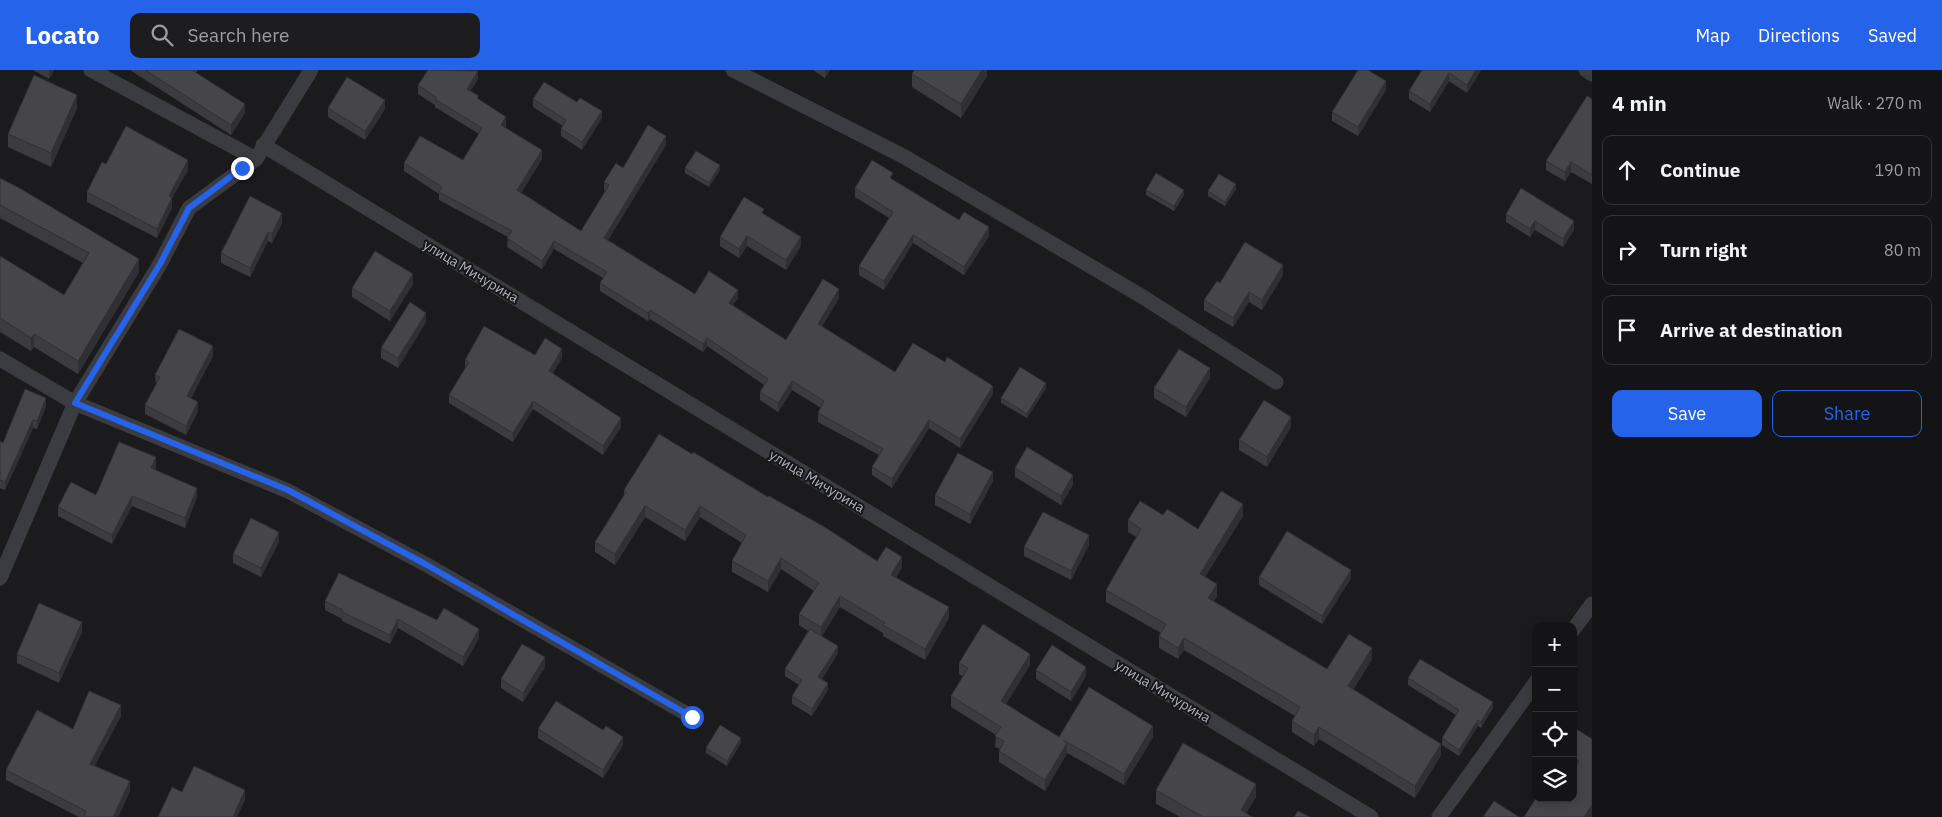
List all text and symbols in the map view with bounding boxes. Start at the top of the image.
search box [130,13,480,58]
text: Locato [25,19,100,51]
icon: search [148,21,176,49]
text: Search here [188,23,289,47]
text: Map [1695,24,1730,47]
text: Directions [1758,24,1840,47]
text: Saved [1868,24,1917,47]
text: 4 min [1612,89,1667,117]
text: Walk · 270 m [1827,93,1922,113]
icon: ahead [1613,156,1641,184]
route end [231,157,254,180]
text: Continue [1660,158,1740,182]
text: 190 m [1874,160,1921,180]
street label: улица Мичурина [420,235,522,307]
icon: right [1613,236,1641,264]
text: Turn right [1660,238,1747,262]
text: 80 m [1884,240,1921,260]
icon: arrive [1613,316,1641,344]
text: Arrive at destination [1660,318,1843,342]
button: Save [1612,390,1762,437]
button: Share [1772,390,1922,437]
street label: улица Мичурина [766,445,868,517]
map controls [1532,622,1577,802]
button: + [1532,622,1577,667]
street label: улица Мичурина [1112,655,1214,727]
button: − [1532,667,1577,712]
route start [681,706,704,729]
button: locate [1532,712,1577,757]
button: layers [1532,757,1577,802]

